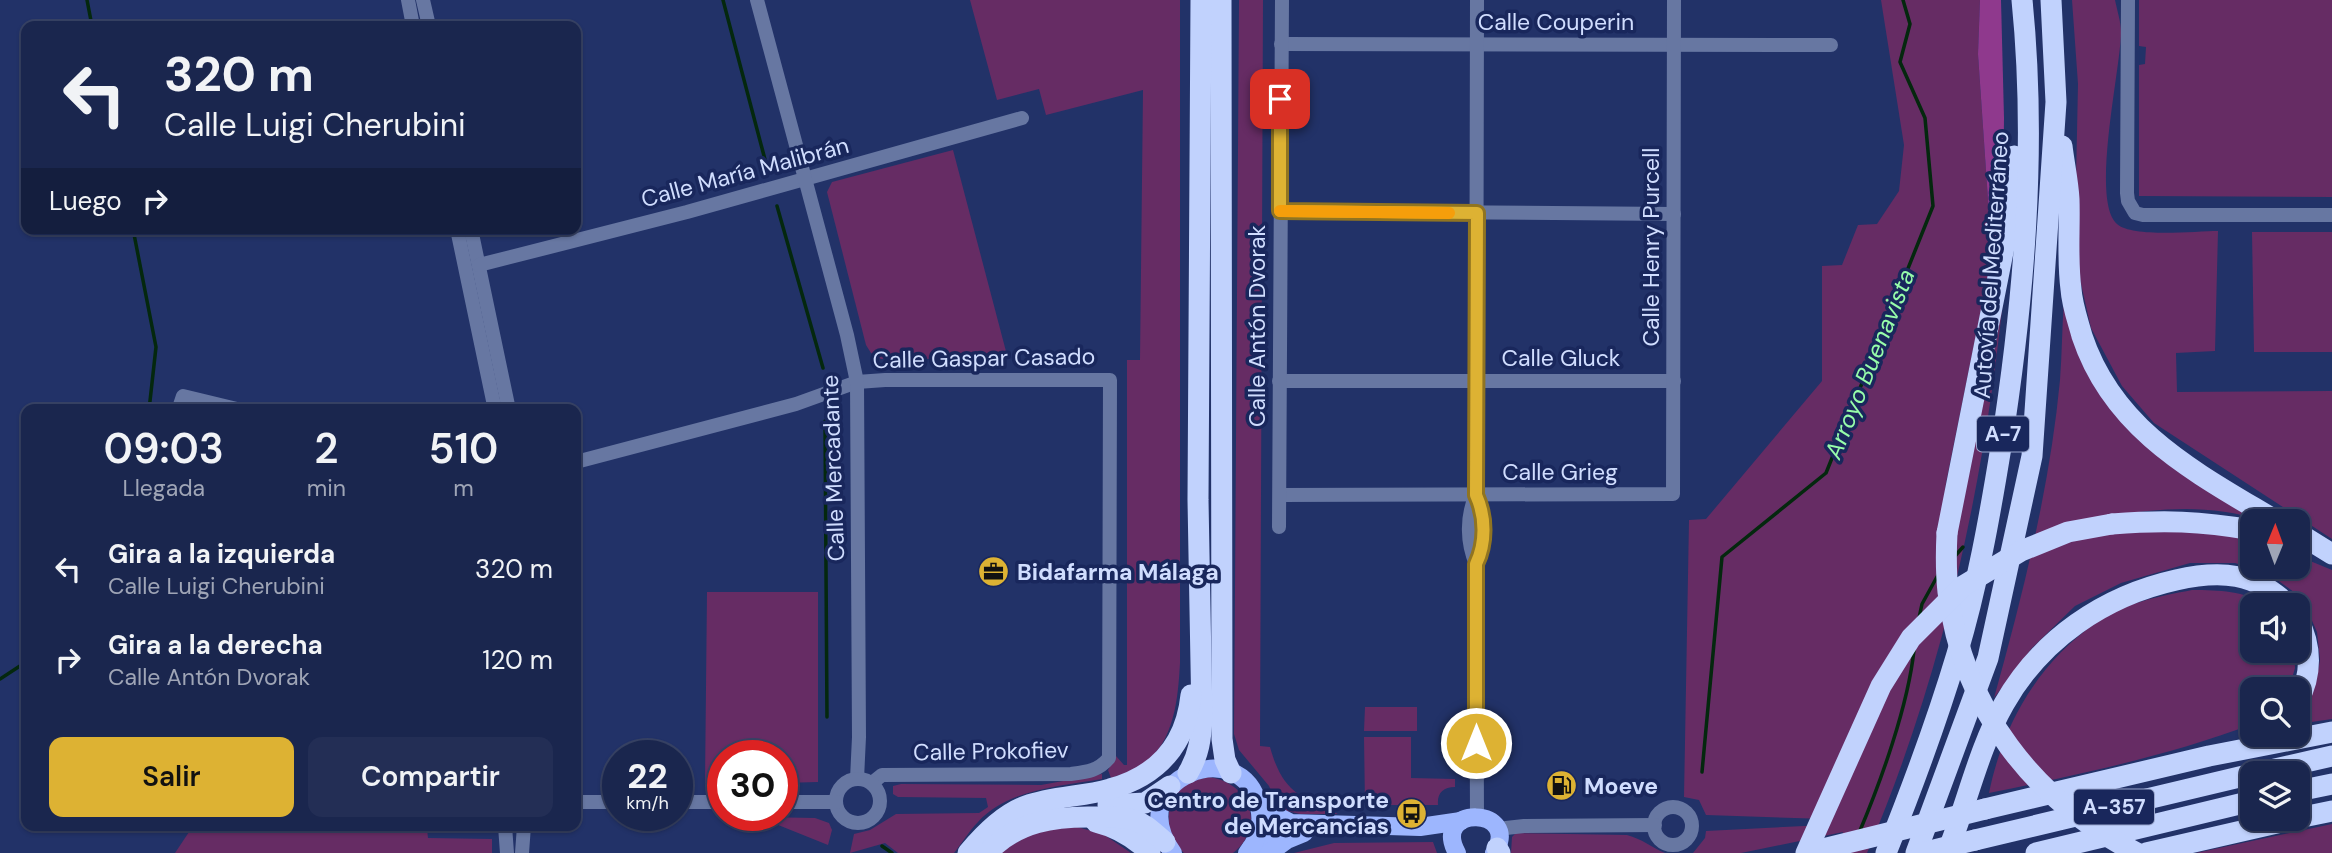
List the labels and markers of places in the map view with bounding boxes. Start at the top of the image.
pin [1250,69,1310,129]
office icon: Bidafarma Málaga [977,555,1011,589]
place label: Bidafarma Málaga [1017,557,1219,587]
fuel station icon: Moeve [1544,769,1578,803]
place label: Moeve [1584,771,1658,801]
place label: Centro de Transporte de Mercancías [1147,785,1389,841]
bus stop icon: Centro de Transporte de Mercancías [1395,796,1429,830]

